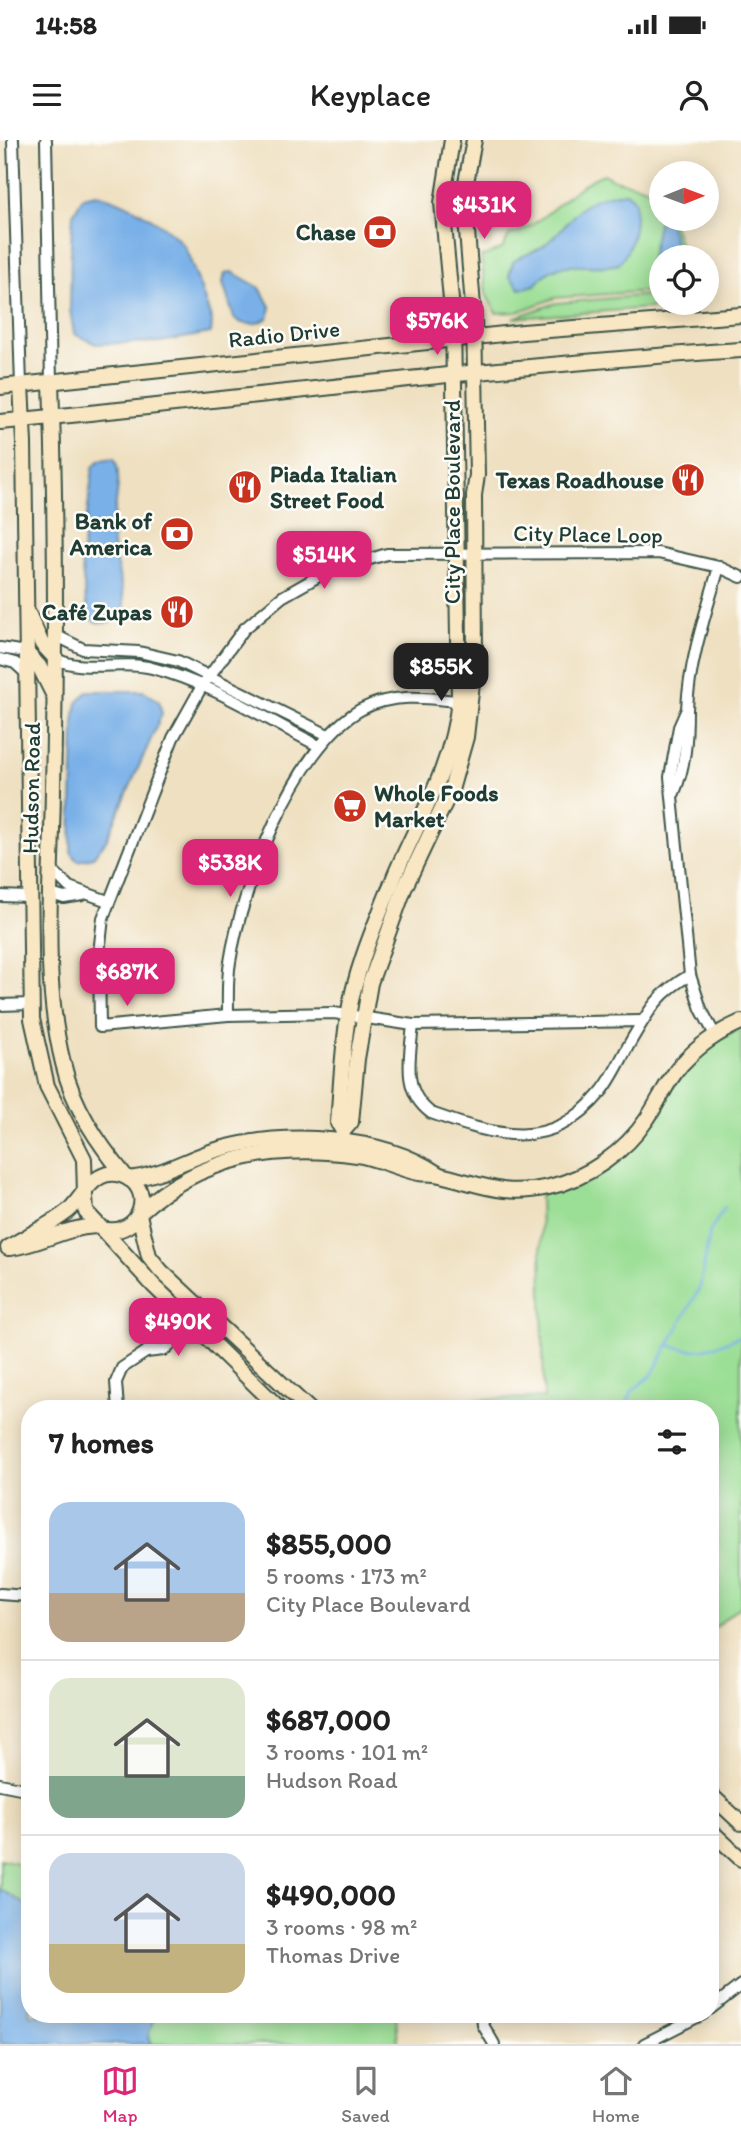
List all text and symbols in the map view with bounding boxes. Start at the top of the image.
text: 14:58 [35,9,97,41]
icon: menu [28,76,66,114]
text: Keyplace [310,76,431,114]
icon: person [675,76,713,114]
north arrow [649,161,719,231]
map controls [649,161,719,315]
pin: $431K [435,182,533,241]
text: $431K [452,190,516,218]
bank icon: Chase [361,213,399,251]
place label: Chase [296,218,356,246]
button: locate [649,245,719,315]
pin: $576K [388,298,486,357]
text: $576K [406,306,468,334]
street label: Radio Drive [227,314,341,354]
street label: City Place Boulevard [438,400,466,604]
place label: Piada Italian Street Food [270,460,398,514]
restaurant icon: Texas Roadhouse [669,461,707,499]
place label: Texas Roadhouse [495,466,664,494]
restaurant icon: Piada Italian Street Food [226,468,264,506]
place label: Bank of America [69,507,153,561]
bank icon: Bank of America [158,515,196,553]
street label: City Place Loop [513,519,663,549]
pin: $514K [275,532,373,591]
text: $514K [293,540,355,568]
restaurant icon: Café Zupas [158,593,196,631]
place label: Café Zupas [42,598,152,626]
pin: $855K [392,644,490,703]
text: $855K [409,652,473,680]
street label: Hudson Road [16,722,46,854]
place label: Whole Foods Market [374,779,499,833]
supermarket icon: Whole Foods Market [331,787,369,825]
pin: $538K [181,840,279,899]
text: $538K [198,848,262,876]
pin: $687K [78,948,176,1008]
text: $687K [96,957,158,985]
pin: $490K [129,1298,227,1358]
text: $490K [145,1307,211,1335]
icon: filters [653,1423,691,1461]
text: 7 homes [49,1424,154,1461]
text: $855,000 [266,1525,392,1562]
icon: home [105,1530,189,1614]
text: 5 rooms · 173 m² [266,1562,427,1590]
text: City Place Boulevard [266,1590,470,1618]
text: $687,000 [266,1701,391,1738]
icon: home [105,1706,189,1790]
text: 3 rooms · 101 m² [266,1738,428,1766]
text: Hudson Road [266,1766,398,1794]
text: $490,000 [266,1876,396,1913]
icon: home [105,1881,189,1965]
text: 3 rooms · 98 m² [266,1913,417,1941]
text: Thomas Drive [266,1941,400,1969]
tab: Map [101,2062,139,2127]
tab: Saved [341,2062,390,2127]
tab: Home [592,2062,640,2127]

